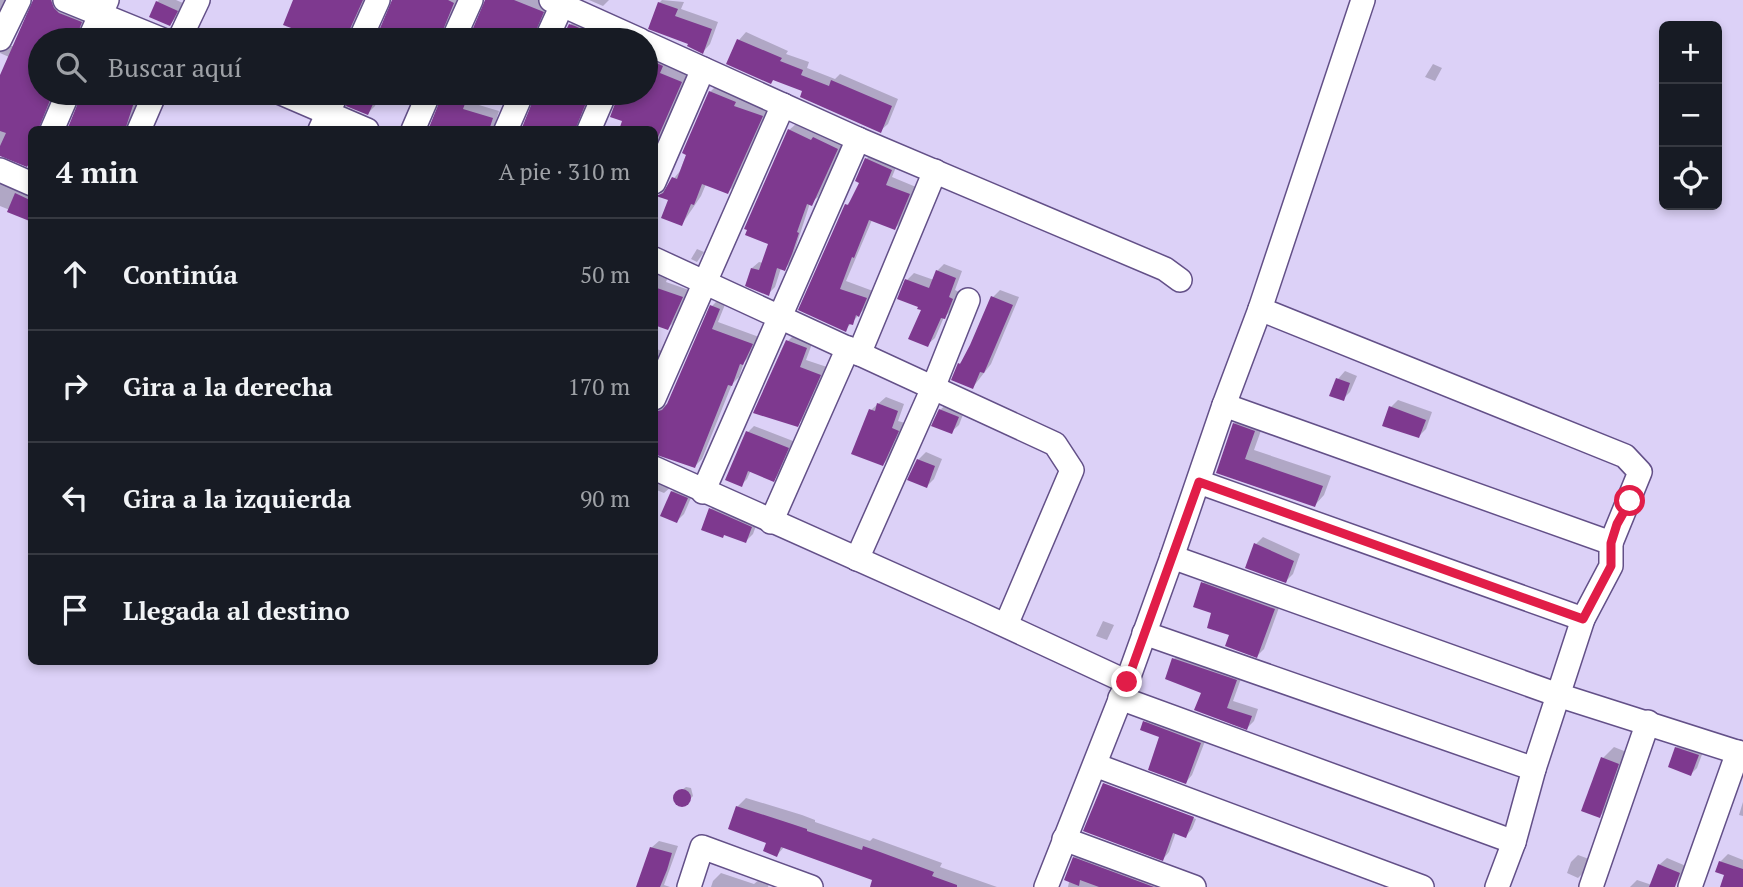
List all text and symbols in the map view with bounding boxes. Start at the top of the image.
map controls [1659,21,1722,210]
button: + [1659,21,1722,84]
search box [28,28,658,105]
icon: search [52,48,90,86]
text: Buscar aquí [108,50,242,84]
button: − [1659,84,1722,147]
button: locate [1659,147,1722,210]
text: 4 min [56,152,138,192]
text: A pie · 310 m [499,156,630,187]
icon: ahead [56,255,94,293]
text: Continúa [123,257,238,291]
text: 50 m [580,259,630,290]
icon: right [56,367,94,405]
text: Gira a la derecha [123,369,333,403]
text: 170 m [568,371,630,402]
icon: left [56,479,94,517]
text: Gira a la izquierda [123,481,351,515]
text: 90 m [580,483,630,514]
route start [1614,485,1645,516]
icon: arrive [56,591,94,629]
text: Llegada al destino [123,593,350,627]
route end [1111,666,1142,697]

